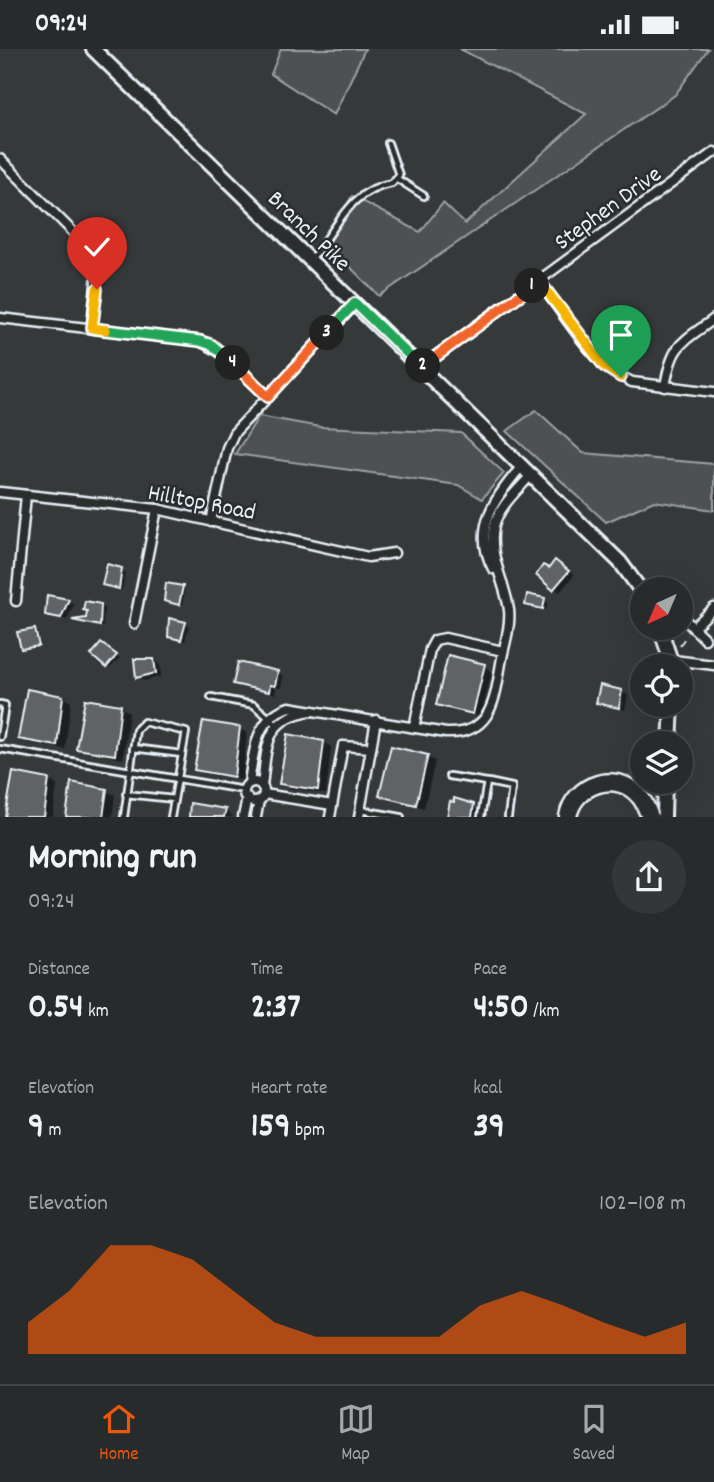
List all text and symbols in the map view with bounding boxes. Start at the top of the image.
text: 09:24 [35,6,88,43]
street label: Stephen Drive [548,159,670,260]
street label: Branch Pike [259,184,357,281]
pin [67,217,127,289]
icon: check [78,228,116,266]
pin: 1 [514,268,550,303]
text: 1 [529,272,534,299]
pin [591,305,651,377]
pin: 3 [310,315,344,351]
icon: arrive [602,316,640,354]
text: 3 [322,319,331,346]
pin: 4 [216,345,250,381]
text: 4 [229,349,236,376]
pin: 2 [406,349,440,383]
text: 2 [418,352,427,379]
street label: Hilltop Road [145,477,258,531]
north arrow [630,577,693,641]
map controls [630,577,693,794]
button: locate [630,654,693,717]
button: layers [630,731,693,794]
text: Morning run [28,832,197,887]
button: share [612,840,686,914]
text: 09:24 [28,886,74,919]
text: Distance [28,957,90,984]
text: Time [251,957,283,984]
text: Pace [473,957,507,984]
text: 0.54 [28,984,84,1034]
text: 2:37 [251,984,301,1034]
text: 4:50 [473,984,529,1034]
text: km [84,999,109,1026]
text: /km [529,999,560,1026]
text: Elevation [28,1076,94,1103]
text: Heart rate [251,1076,327,1103]
text: kcal [473,1076,502,1103]
text: 9 [28,1103,44,1153]
text: 159 [251,1103,291,1153]
text: 39 [473,1103,505,1153]
text: m [44,1118,61,1145]
text: bpm [291,1118,325,1145]
text: Elevation [28,1188,108,1221]
text: 102–108 m [599,1188,686,1221]
tab: Home [99,1400,139,1469]
tab: Map [337,1400,375,1469]
tab: Saved [573,1400,615,1469]

